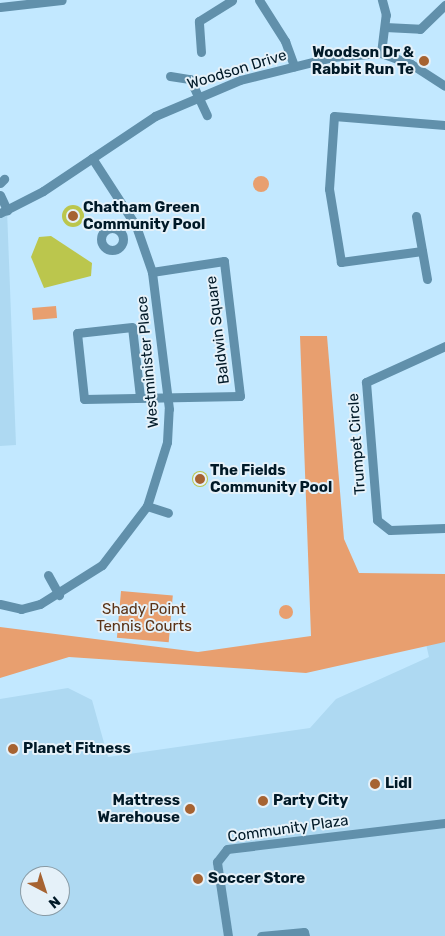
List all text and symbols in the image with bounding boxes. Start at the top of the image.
place label: Woodson Dr & Rabbit Run Te [312,43,414,78]
street label: Woodson Drive [185,46,289,94]
marker: Woodson Dr & Rabbit Run Te [418,55,430,67]
place label: Chatham Green Community Pool [83,198,206,233]
marker: Chatham Green Community Pool [67,210,79,222]
street label: Baldwin Square [202,275,234,385]
street label: Westminister Place [133,295,163,429]
street label: Trumpet Circle [344,393,370,495]
place label: The Fields Community Pool [210,461,333,496]
marker: The Fields Community Pool [194,473,206,485]
park label: Shady Point Tennis Courts [96,600,192,635]
place label: Planet Fitness [23,740,131,758]
marker: Planet Fitness [7,743,19,755]
place label: Lidl [385,775,412,793]
marker: Lidl [369,778,381,790]
place label: Mattress Warehouse [98,791,180,826]
place label: Party City [273,792,349,810]
marker: Party City [257,795,269,807]
marker: Mattress Warehouse [184,803,196,815]
street label: Community Plaza [226,812,350,846]
north arrow [20,866,70,916]
place label: Soccer Store [208,870,305,888]
marker: Soccer Store [192,873,204,885]
text: N [45,892,64,912]

